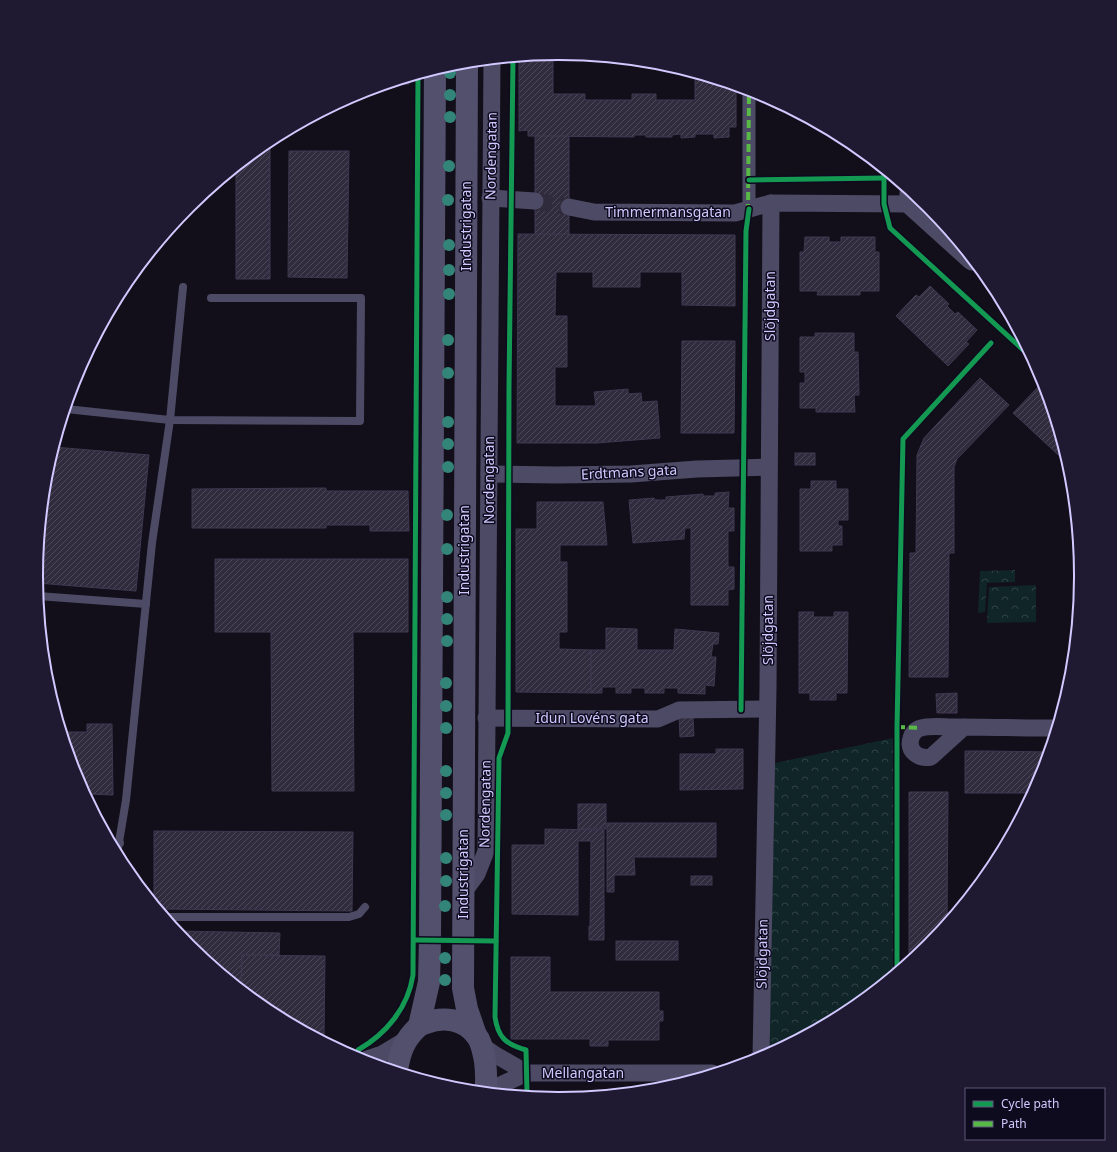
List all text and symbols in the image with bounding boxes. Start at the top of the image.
street label: Nordengatan [480,112,501,200]
street label: Industrigatan [456,181,475,271]
street label: Timmermansgatan [605,202,731,221]
street label: Slöjdgatan [760,271,779,341]
street label: Nordengatan [479,436,498,524]
street label: Erdtmans gata [580,459,678,484]
street label: Industrigatan [454,505,473,595]
street label: Slöjdgatan [758,595,777,665]
street label: Idun Lovéns gata [535,708,649,727]
street label: Nordengatan [474,760,495,848]
street label: Industrigatan [453,829,472,919]
street label: Slöjdgatan [751,919,772,989]
street label: Mellangatan [542,1063,624,1082]
legend [965,1088,1105,1140]
text: Cycle path [1001,1095,1059,1112]
text: Path [1001,1115,1027,1132]

